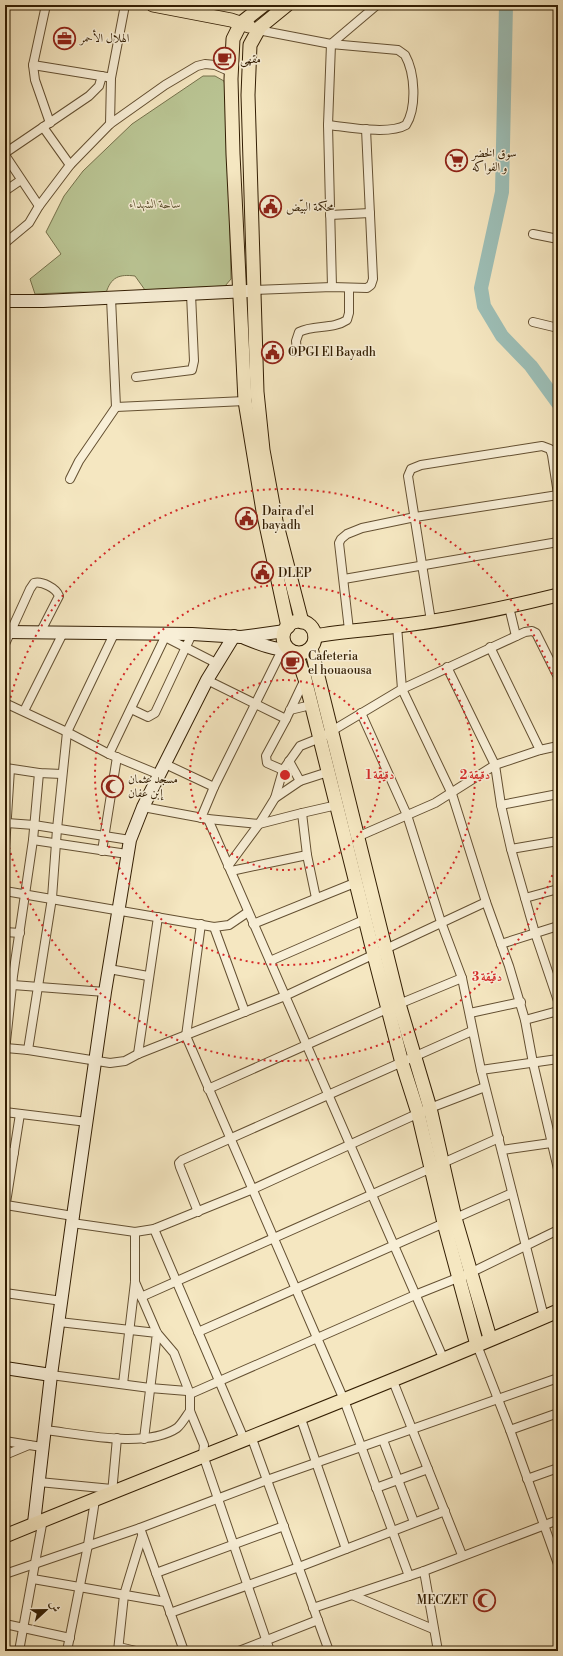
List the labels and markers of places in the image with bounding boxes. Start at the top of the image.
office icon: الهلال الأحمر [52,25,78,51]
place label: الهلال الأحمر [78,29,130,46]
cafe icon: مقهى [211,46,237,72]
place label: مقهى [240,52,261,68]
place label: سوق الخضر و الفواكه [470,146,517,175]
supermarket icon: سوق الخضر و الفواكه [443,147,469,173]
public building icon: محكمة البيّض [258,194,284,220]
place label: محكمة البيّض [286,199,335,215]
public building icon: OPGI El Bayadh [260,339,286,365]
place label: OPGI El Bayadh [288,345,376,360]
place label: Daira d'el bayadh [262,504,315,533]
public building icon: Daira d'el bayadh [234,505,260,531]
public building icon: DLEP [249,560,275,586]
place label: DLEP [278,566,312,581]
place label: Cafeteria el houaousa [308,649,373,678]
cafe icon: Cafeteria el houaousa [280,650,306,676]
centre of rings [278,768,292,782]
place label: مسجد عثمان إبن عفان [128,772,178,801]
mosque icon: مسجد عثمان إبن عفان [99,773,125,799]
mosque icon: MECZET [471,1587,497,1613]
place label: MECZET [417,1593,469,1608]

